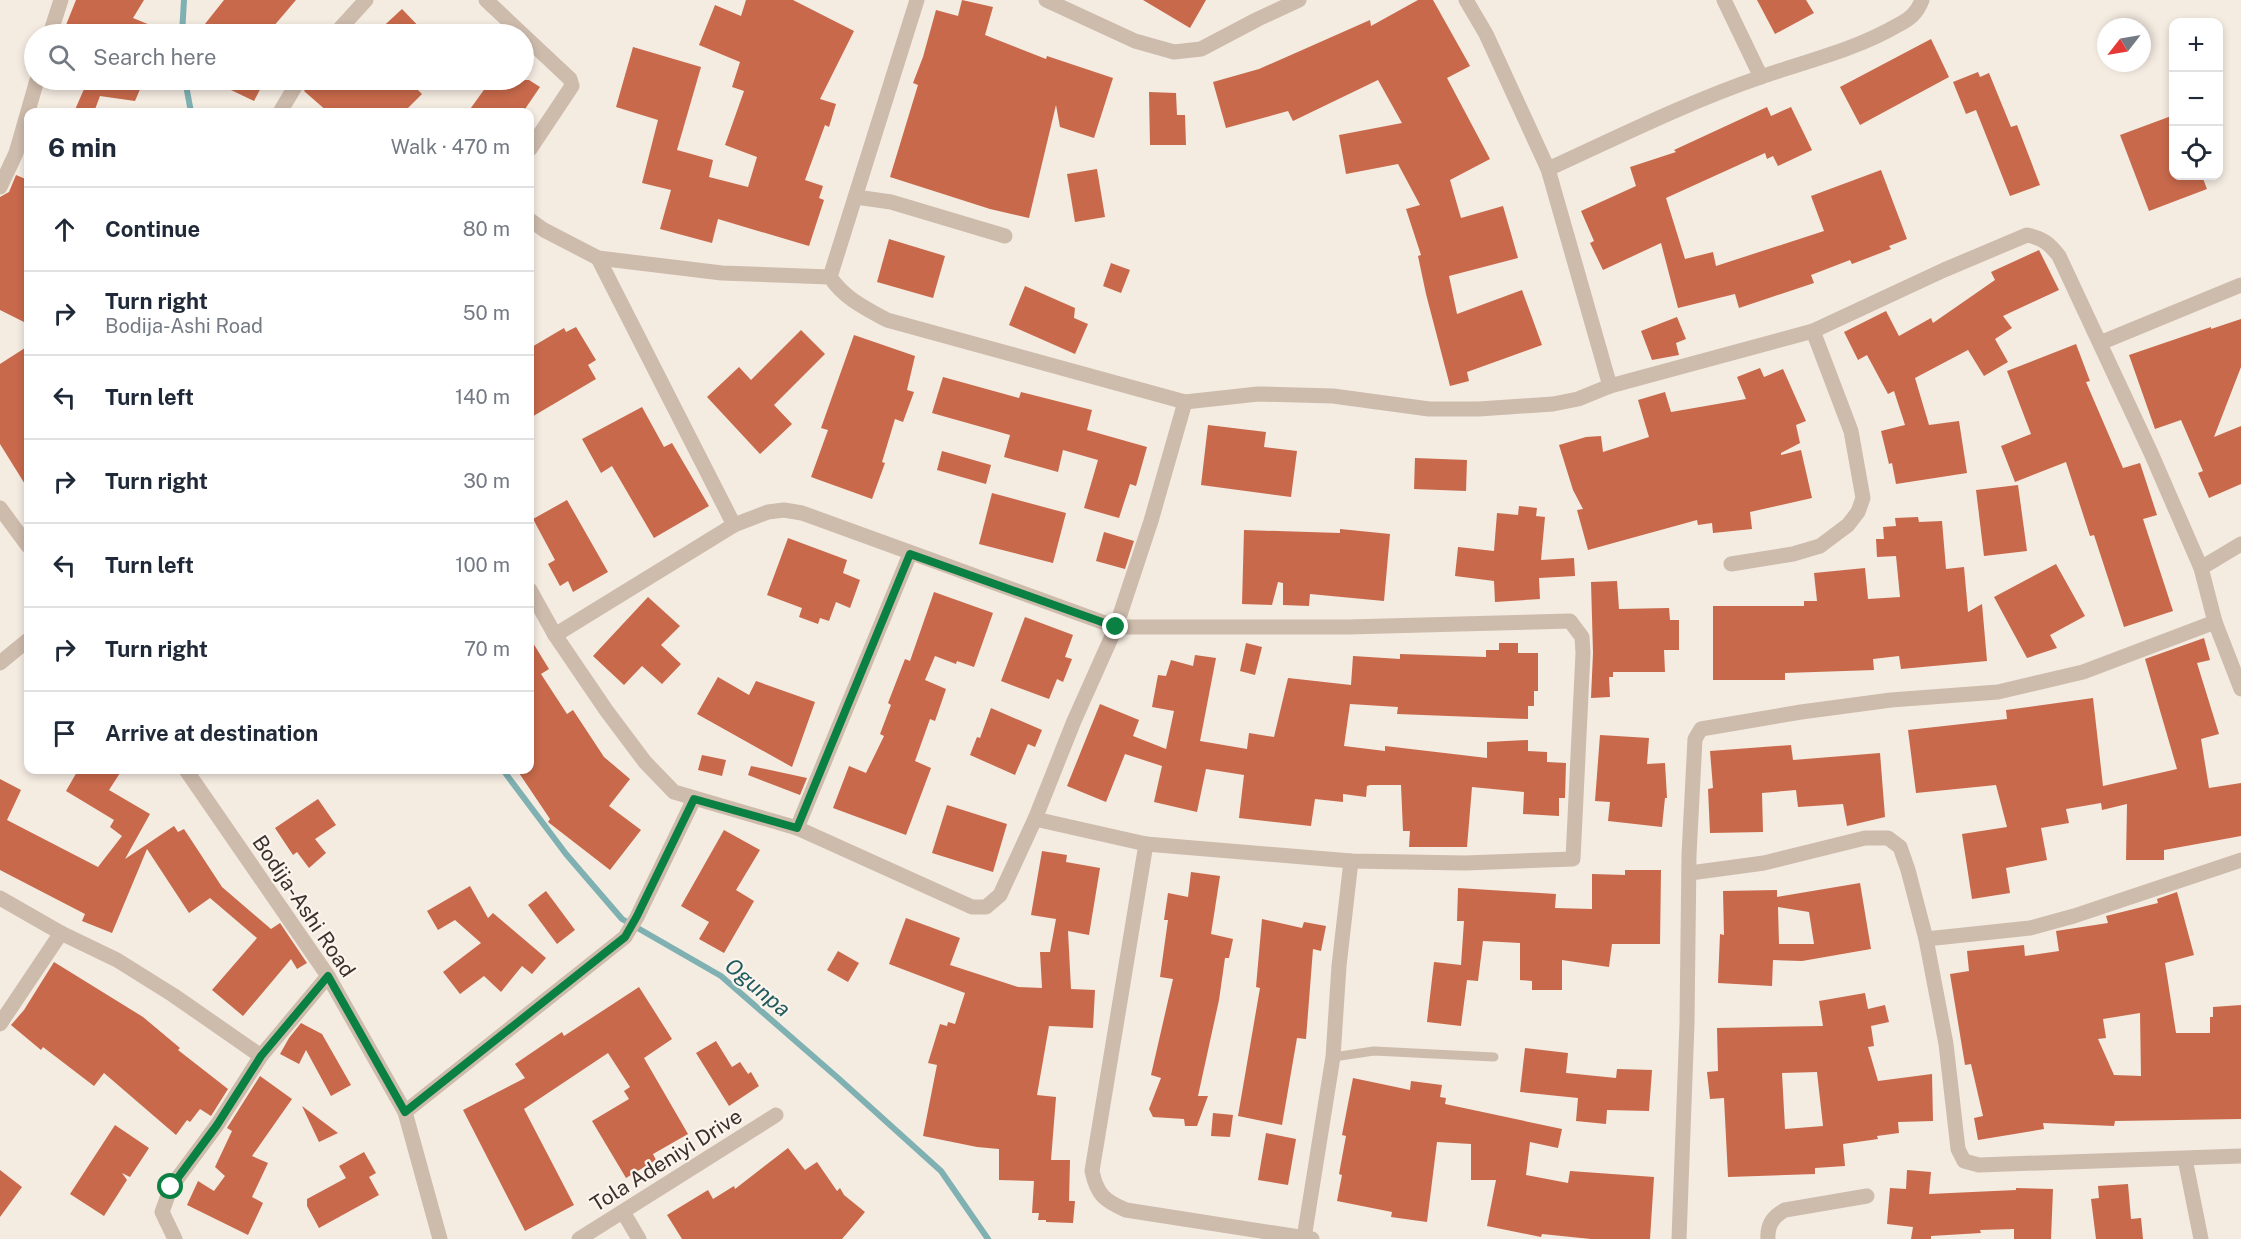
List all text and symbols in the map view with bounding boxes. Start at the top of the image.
north arrow [2097,18,2151,72]
map controls [2169,18,2223,180]
button: + [2169,18,2223,72]
search box [24,24,534,90]
icon: search [45,41,78,74]
text: Search here [93,44,217,70]
button: − [2169,72,2223,126]
button: locate [2169,126,2223,180]
text: 6 min [48,132,117,163]
text: Walk · 470 m [391,135,510,159]
icon: ahead [48,213,81,246]
text: Continue [105,216,200,242]
text: 80 m [463,217,510,241]
text: Turn right [105,288,208,314]
icon: right [48,297,81,330]
text: 50 m [463,301,510,325]
text: Bodija-Ashi Road [105,314,263,338]
icon: left [48,381,81,414]
text: Turn left [105,384,194,410]
text: 140 m [455,385,510,409]
icon: right [48,465,81,498]
text: Turn right [105,468,208,494]
text: 30 m [463,469,510,493]
icon: left [48,549,81,582]
text: Turn left [105,552,194,578]
text: 100 m [455,553,510,577]
route end [1102,613,1128,639]
icon: right [48,633,81,666]
text: Turn right [105,636,208,662]
text: 70 m [464,637,510,661]
icon: arrive [48,717,81,750]
text: Arrive at destination [105,720,318,746]
street label: Bodija-Ashi Road [247,830,361,982]
water label: Ogunpa [720,952,796,1022]
street label: Tola Adeniyi Drive [586,1103,746,1217]
route start [157,1173,183,1199]

